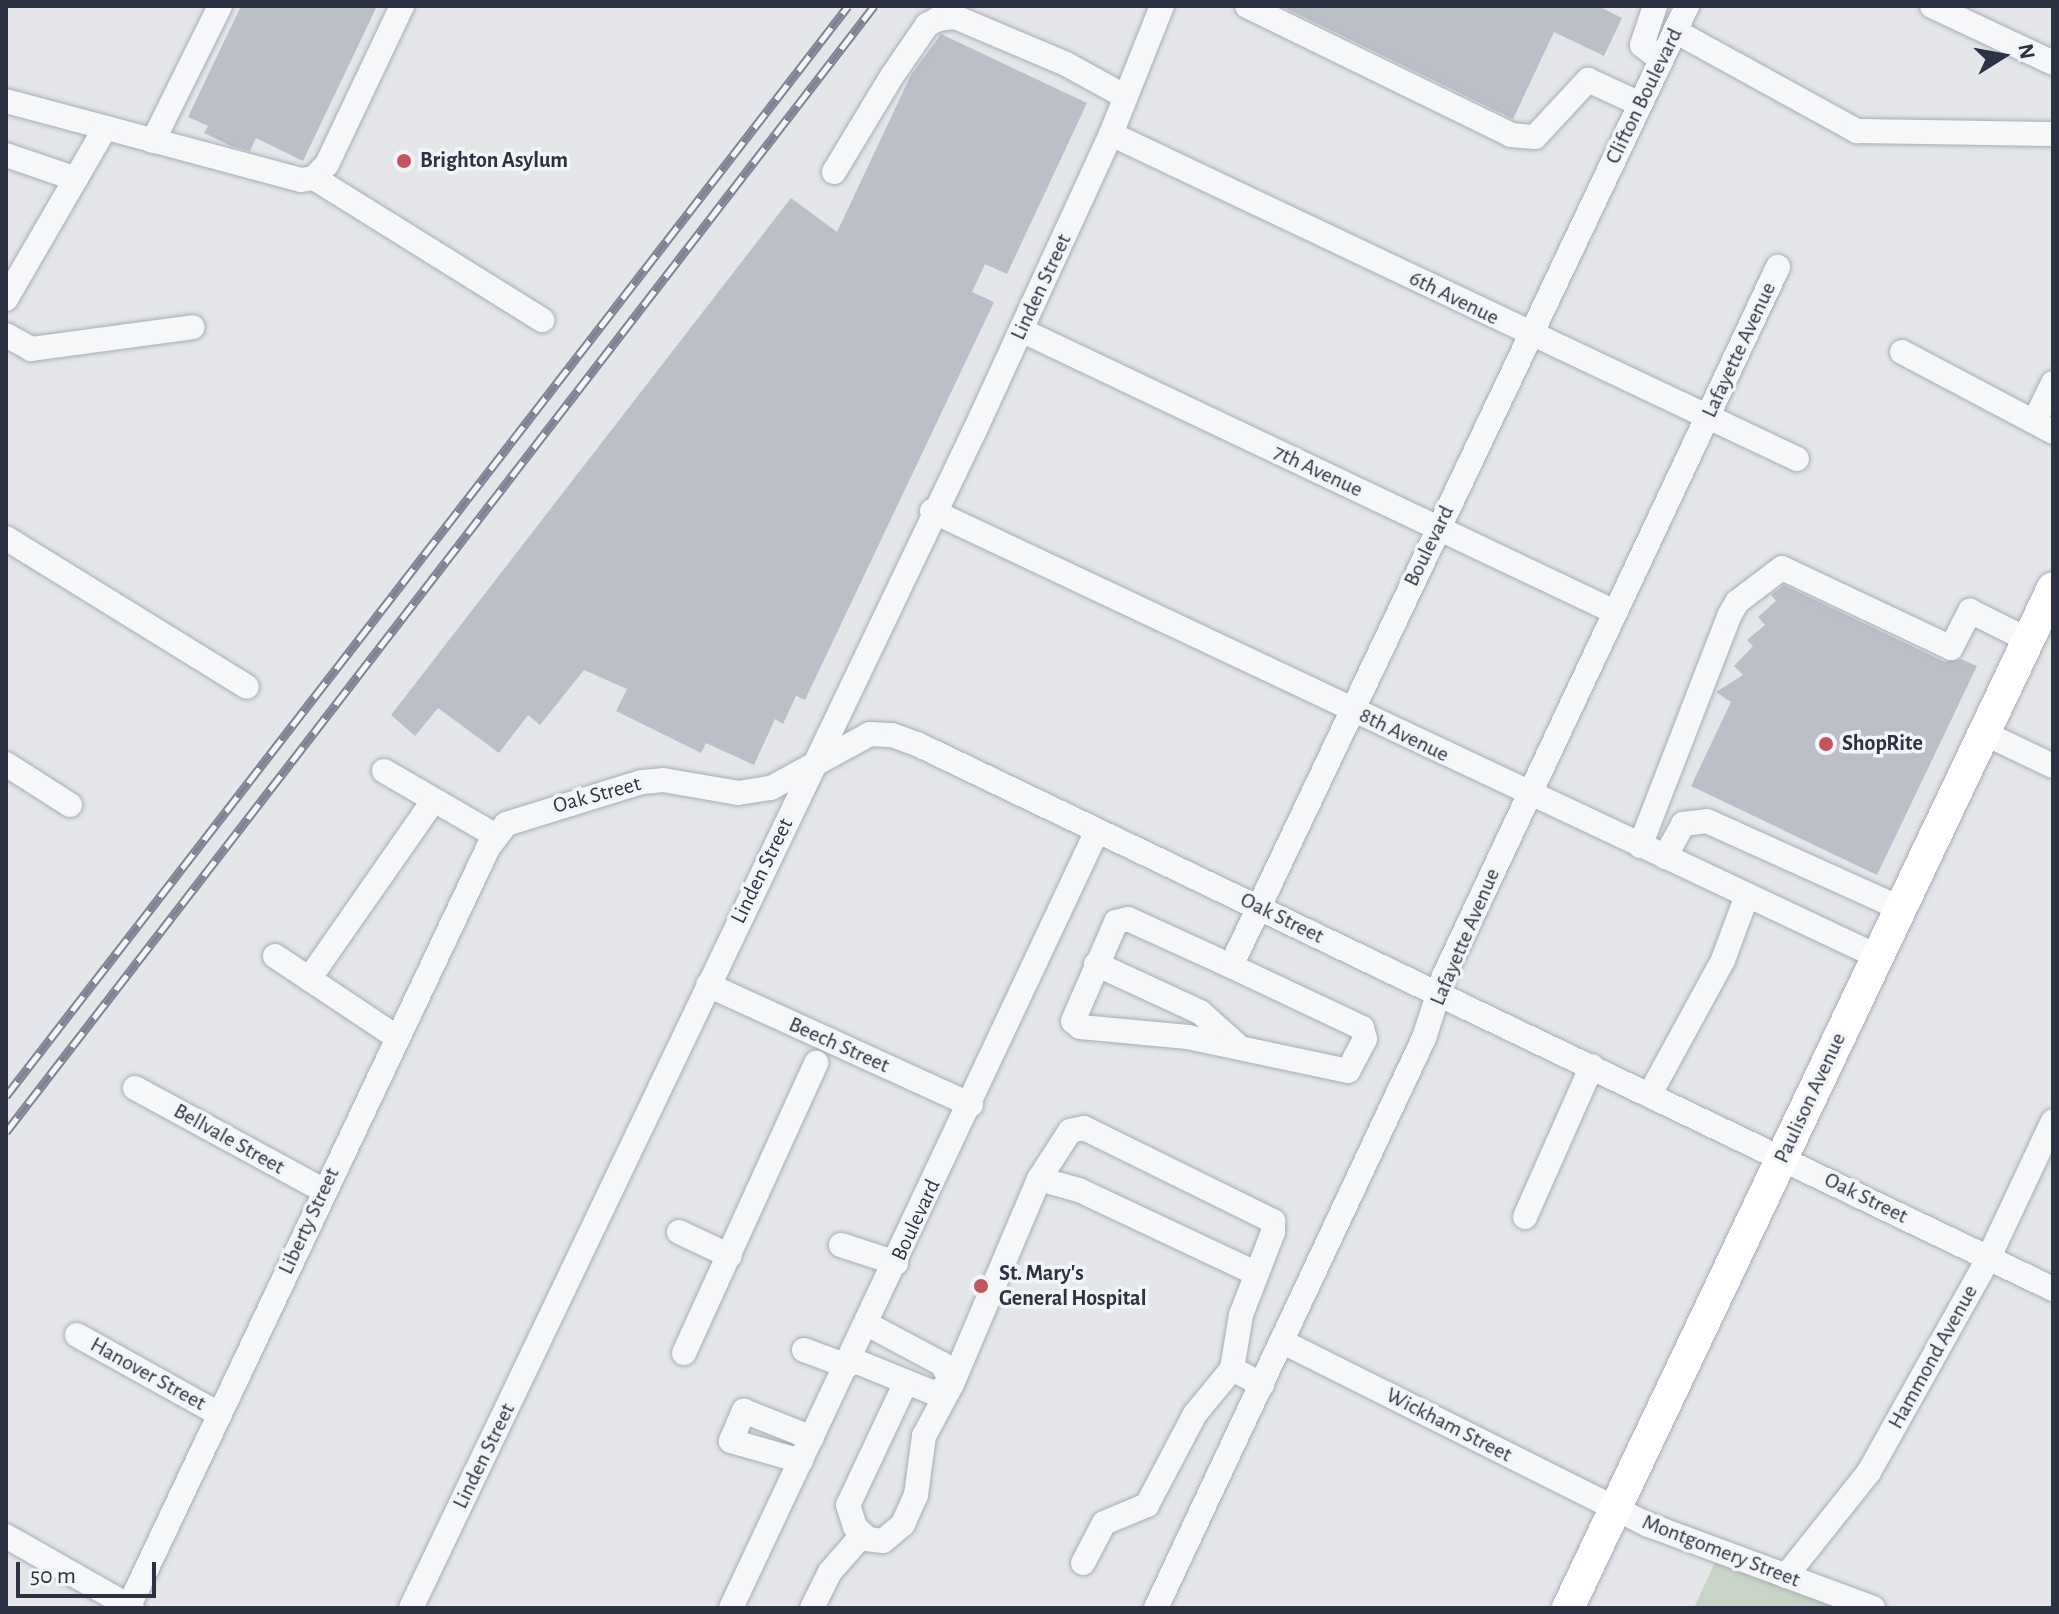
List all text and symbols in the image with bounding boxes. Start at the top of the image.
north arrow [1963,16,2043,96]
street label: Clifton Boulevard [1600,24,1688,168]
text: N [2014,42,2039,61]
place label: Brighton Asylum [420,148,568,174]
marker: Brighton Asylum [395,152,413,170]
street label: Linden Street [1005,230,1077,344]
street label: 6th Avenue [1405,265,1503,331]
street label: Lafayette Avenue [1696,278,1782,422]
street label: 7th Avenue [1269,439,1367,503]
street label: Boulevard [1398,501,1460,591]
street label: 8th Avenue [1355,702,1453,768]
place label: ShopRite [1842,731,1923,757]
marker: ShopRite [1817,735,1835,753]
street label: Oak Street [550,771,644,819]
street label: Linden Street [725,814,799,928]
street label: Lafayette Avenue [1424,865,1506,1009]
street label: Oak Street [1236,887,1328,949]
street label: Beech Street [785,1011,893,1079]
street label: Paulison Avenue [1768,1029,1852,1167]
street label: Bellvale Street [169,1098,289,1180]
street label: Liberty Street [273,1163,345,1279]
street label: Oak Street [1820,1167,1912,1229]
street label: Boulevard [886,1175,946,1265]
place label: St. Mary's General Hospital [999,1260,1146,1312]
marker: St. Mary's General Hospital [970,1275,992,1297]
street label: Hammond Avenue [1883,1280,1983,1434]
street label: Hanover Street [86,1331,210,1417]
street label: Wickham Street [1382,1382,1516,1468]
street label: Linden Street [447,1399,521,1513]
street label: Montgomery Street [1638,1509,1804,1593]
scale bar [20,1546,160,1596]
text: 50 m [30,1564,76,1588]

